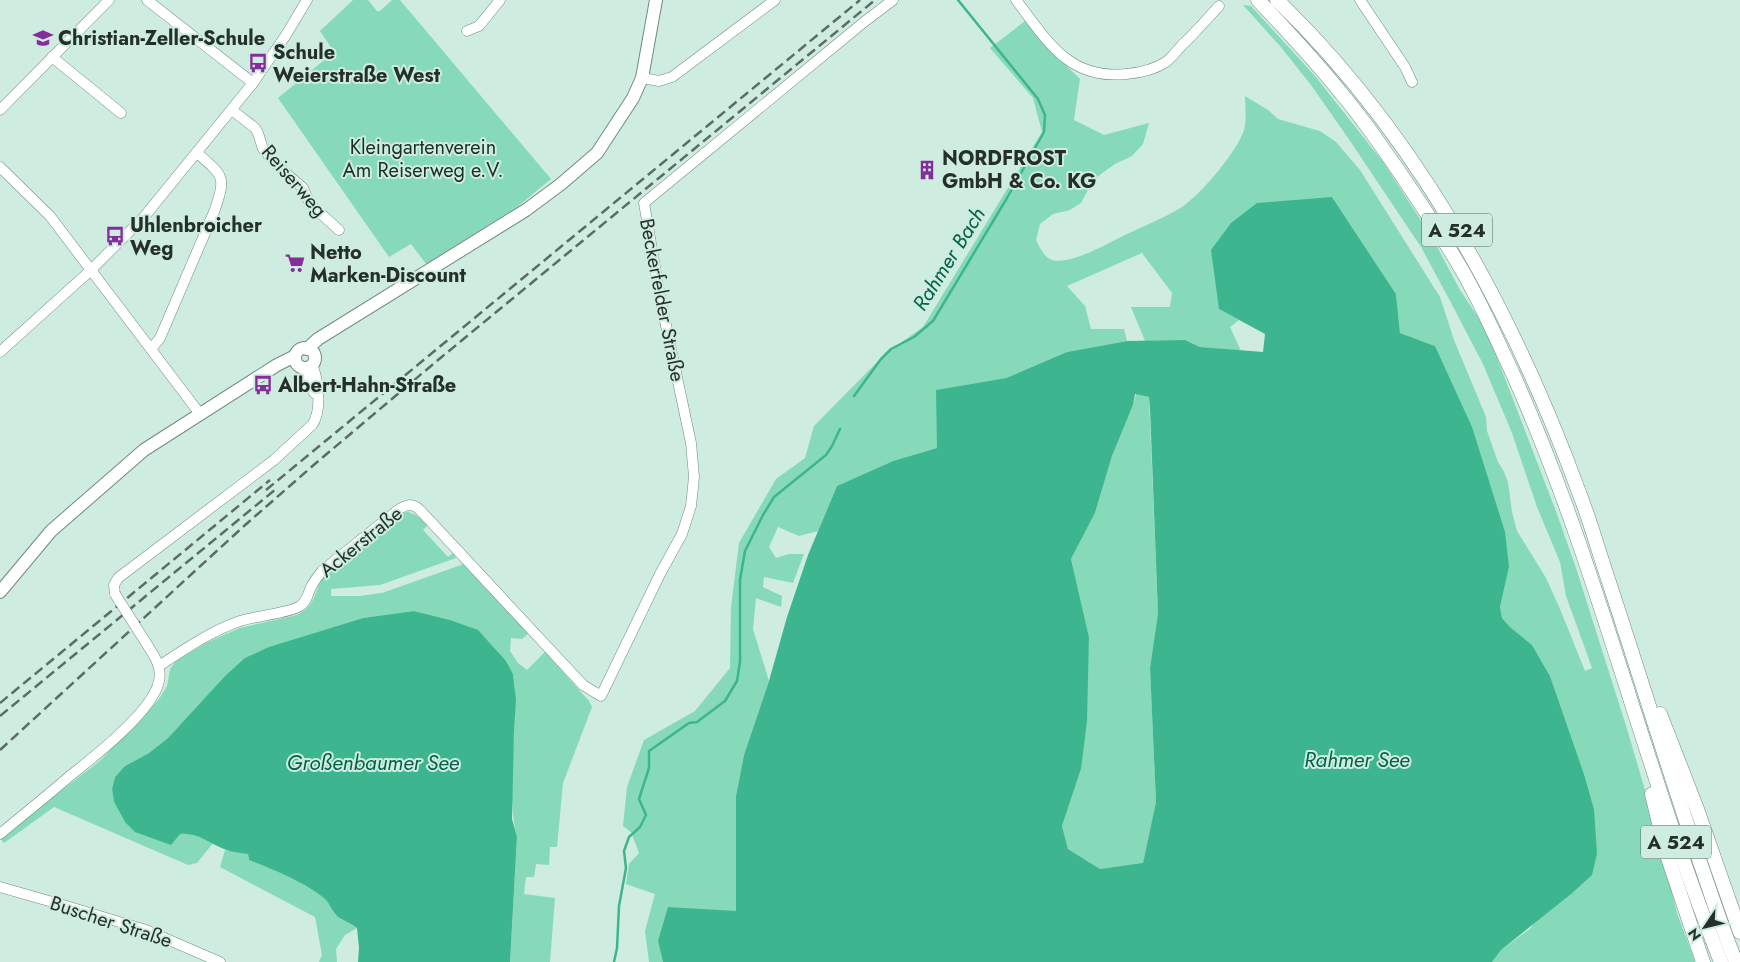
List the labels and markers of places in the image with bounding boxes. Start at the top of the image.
place label: Christian-Zeller-Schule [58,24,265,53]
school or university icon: Christian-Zeller-Schule [32,27,54,49]
place label: Schule Weierstraße West [273,38,441,90]
bus stop icon: Schule Weierstraße West [247,52,269,74]
place label: NORDFROST GmbH & Co. KG [942,144,1096,196]
building icon: NORDFROST GmbH & Co. KG [916,159,938,181]
place label: Uhlenbroicher Weg [130,211,263,263]
bus stop icon: Uhlenbroicher Weg [104,225,126,247]
place label: Netto Marken-Discount [310,238,466,290]
supermarket icon: Netto Marken-Discount [284,252,306,274]
place label: Albert-Hahn-Straße [277,371,456,400]
bus stop icon: Albert-Hahn-Straße [252,374,274,396]

